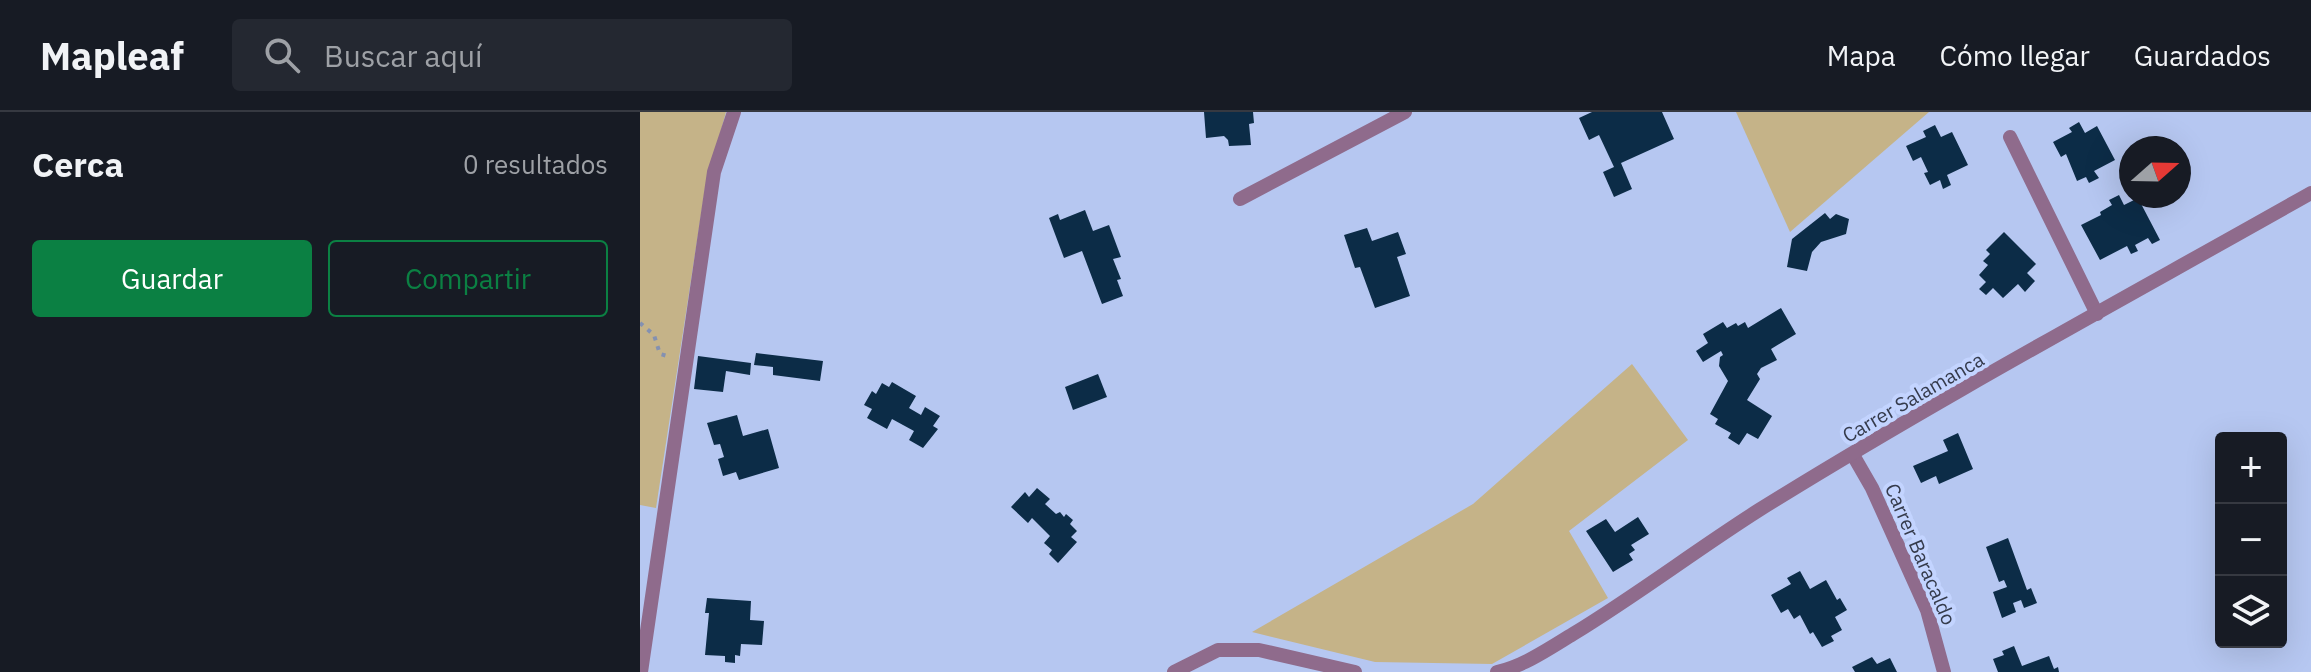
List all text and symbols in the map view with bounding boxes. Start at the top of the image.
search box [232,19,792,91]
text: Mapleaf [40,31,184,80]
icon: search [260,33,304,77]
text: Buscar aquí [324,36,482,75]
text: Mapa [1827,37,1896,74]
text: Cómo llegar [1940,37,2090,74]
text: Guardados [2134,37,2271,74]
north arrow [2119,136,2191,208]
text: Cerca [32,142,124,186]
text: 0 resultados [463,147,608,181]
button: Guardar [32,240,312,317]
button: Compartir [328,240,608,317]
street label: Carrer Salamanca [1837,345,1989,449]
map controls [2215,432,2287,648]
button: + [2215,432,2287,504]
street label: Carrer Baracaldo [1879,479,1963,629]
button: − [2215,504,2287,576]
button: layers [2215,576,2287,648]

